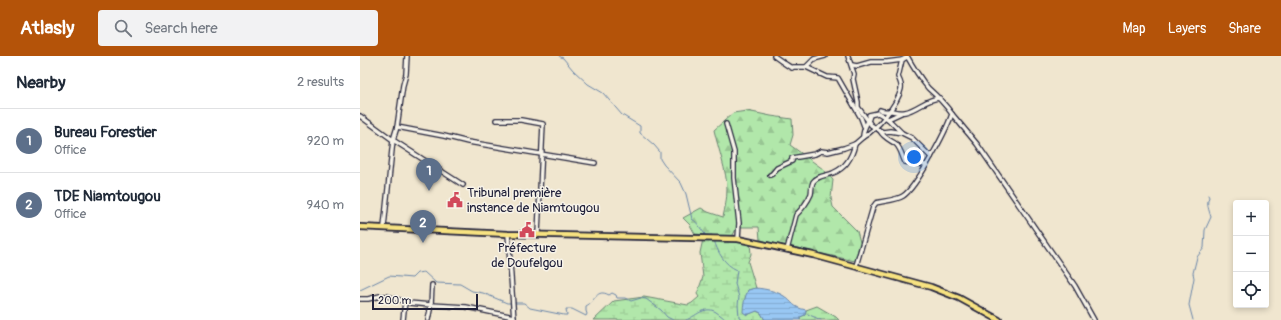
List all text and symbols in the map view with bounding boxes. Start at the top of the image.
search box [98,10,378,46]
text: Atlasly [20,16,74,40]
icon: search [112,17,134,39]
text: Search here [144,19,218,38]
text: Map [1123,20,1146,37]
text: Layers [1168,20,1206,37]
text: Share [1228,20,1261,37]
text: Nearby [16,72,65,93]
text: 2 results [297,74,344,90]
text: Bureau Forestier [54,123,157,142]
text: 1 [26,133,32,149]
text: 920 m [307,133,344,149]
text: Office [54,142,86,158]
your location [904,147,924,167]
pin: 1 [416,158,442,191]
place label: Tribunal première instance de Niamtougou [467,185,599,216]
text: TDE Niamtougou [54,187,161,206]
public building icon: Tribunal première instance de Niamtougou [446,191,464,209]
text: 2 [25,197,33,213]
text: 940 m [307,197,344,213]
map controls [1233,200,1269,308]
button: + [1233,200,1269,236]
text: Office [54,206,86,222]
pin: 2 [410,210,436,243]
public building icon: Préfecture de Doufelgou [518,221,536,239]
button: − [1233,236,1269,272]
place label: Préfecture de Doufelgou [491,240,563,271]
button: locate [1233,272,1269,308]
scale bar [372,292,478,311]
text: 200 m [378,294,411,307]

